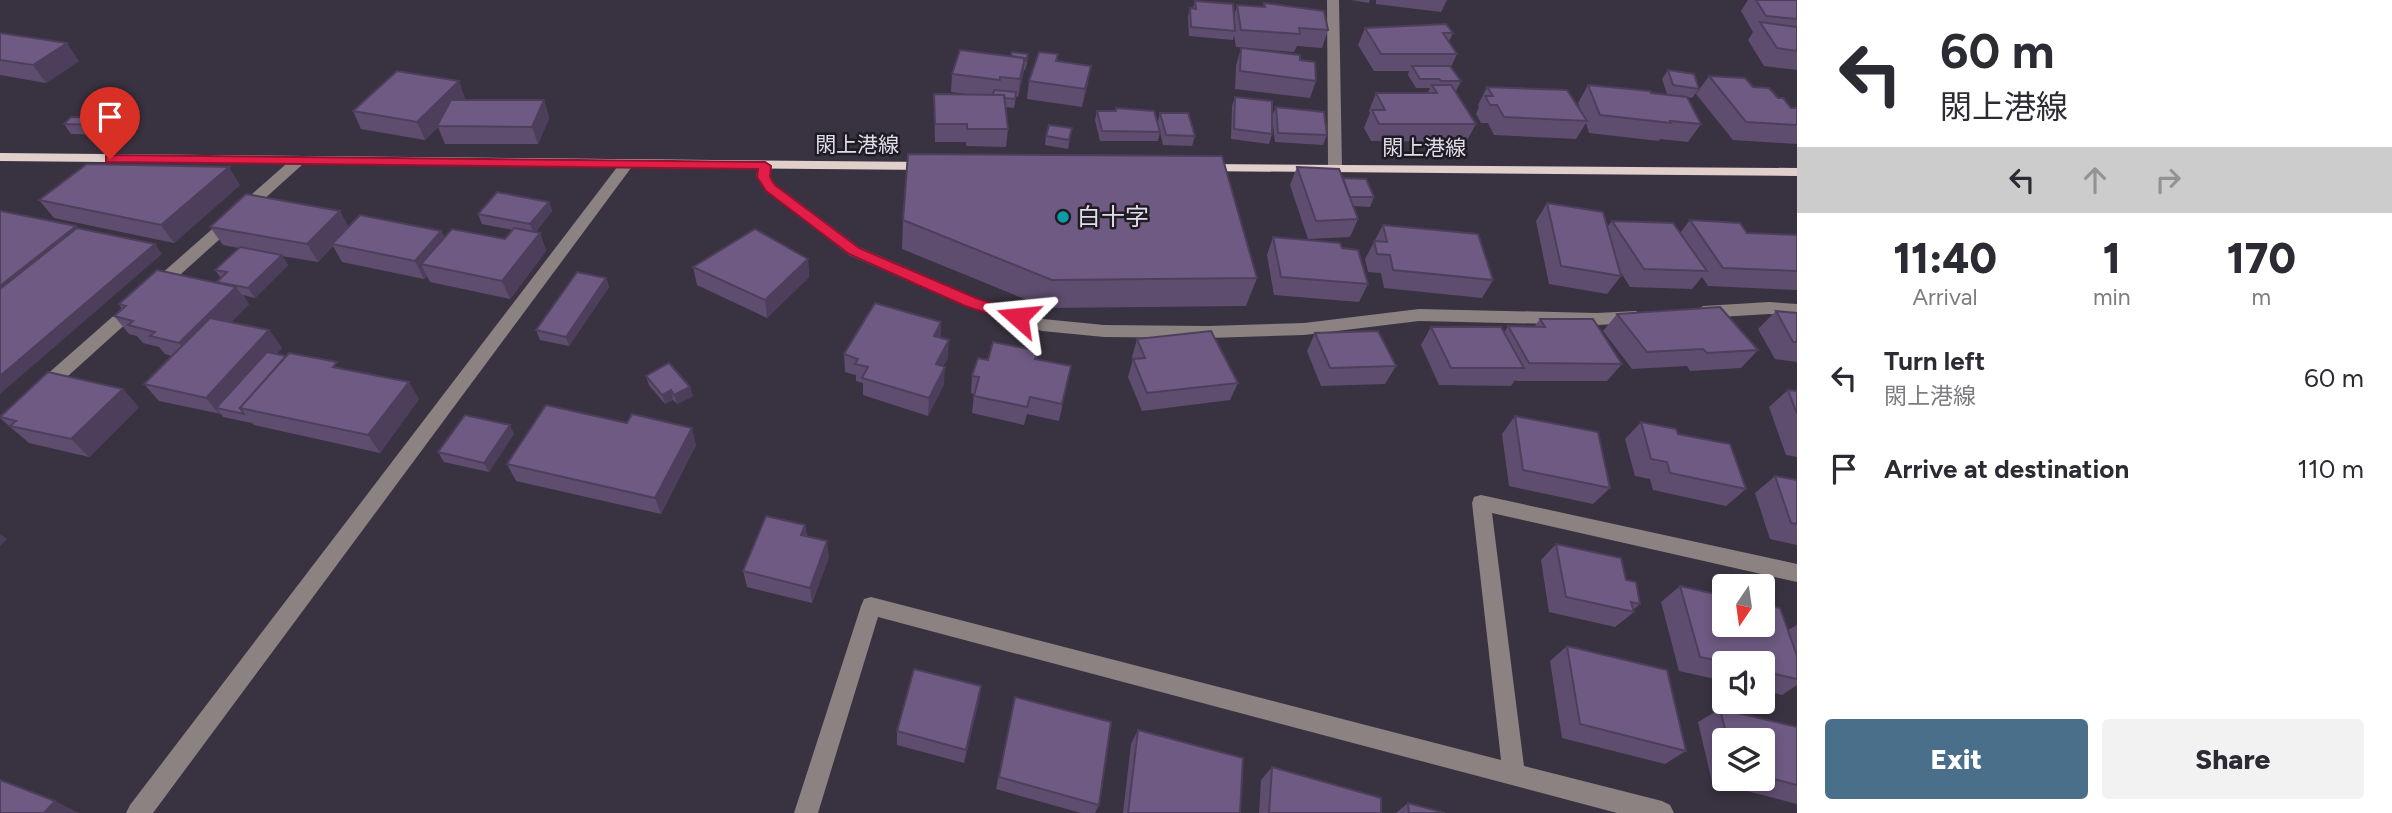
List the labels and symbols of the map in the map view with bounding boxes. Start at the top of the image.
pin [80,87,140,159]
street label: 閖上港線 [815,132,899,157]
street label: 閖上港線 [1382,135,1466,160]
place label: 白十字 [1077,202,1149,231]
marker: 白十字 [1055,209,1071,225]
position arrow [981,280,1055,354]
north arrow [1712,574,1774,637]

